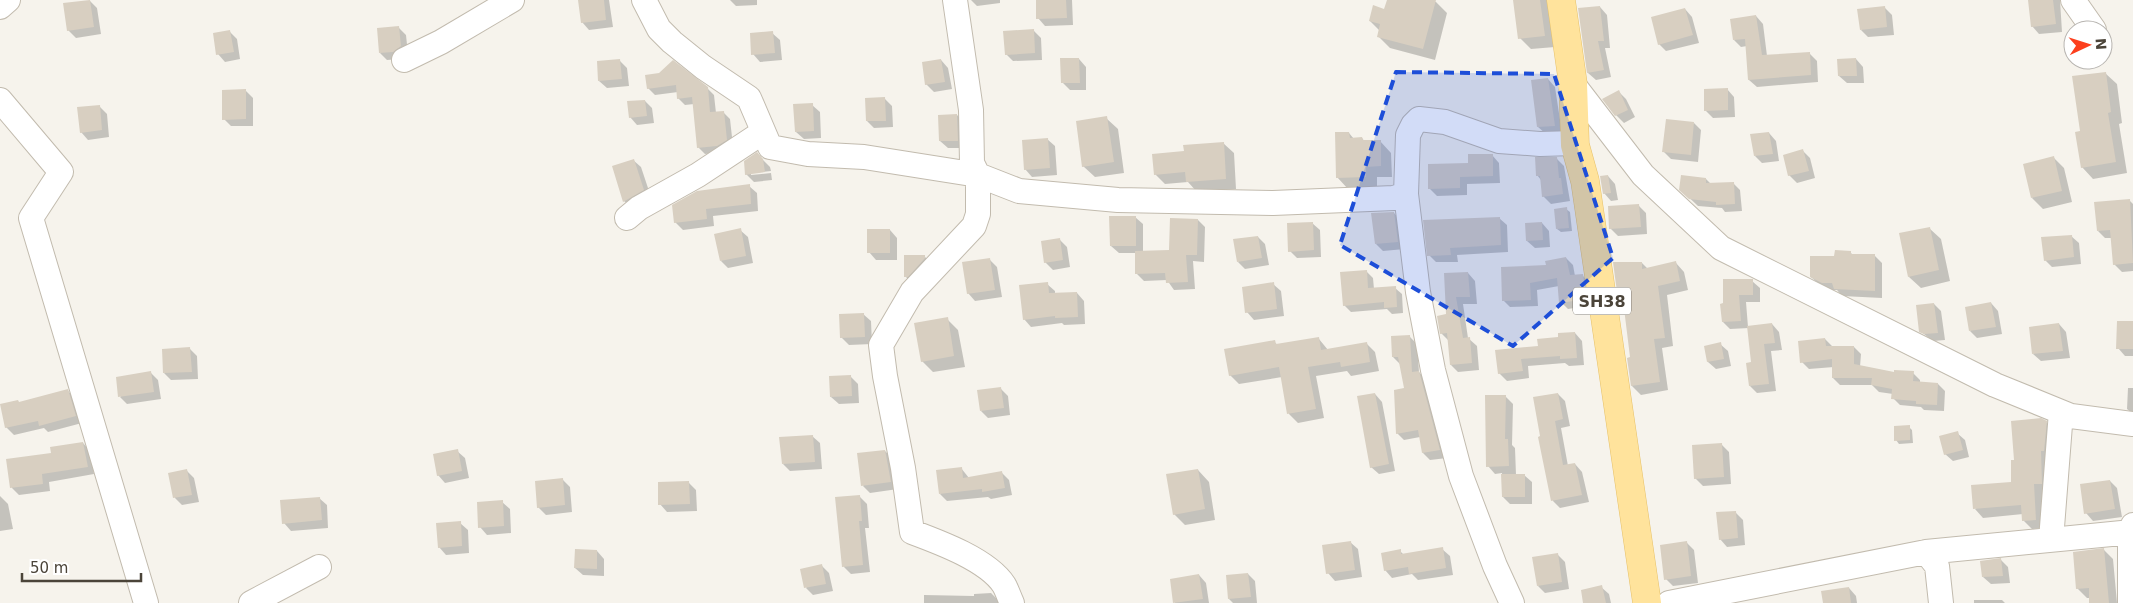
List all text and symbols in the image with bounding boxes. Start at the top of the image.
north arrow [2063,20,2113,70]
text: N [2093,38,2109,50]
road number: SH38 [1573,288,1631,314]
scale bar [22,550,141,582]
text: 50 m [30,559,68,577]

